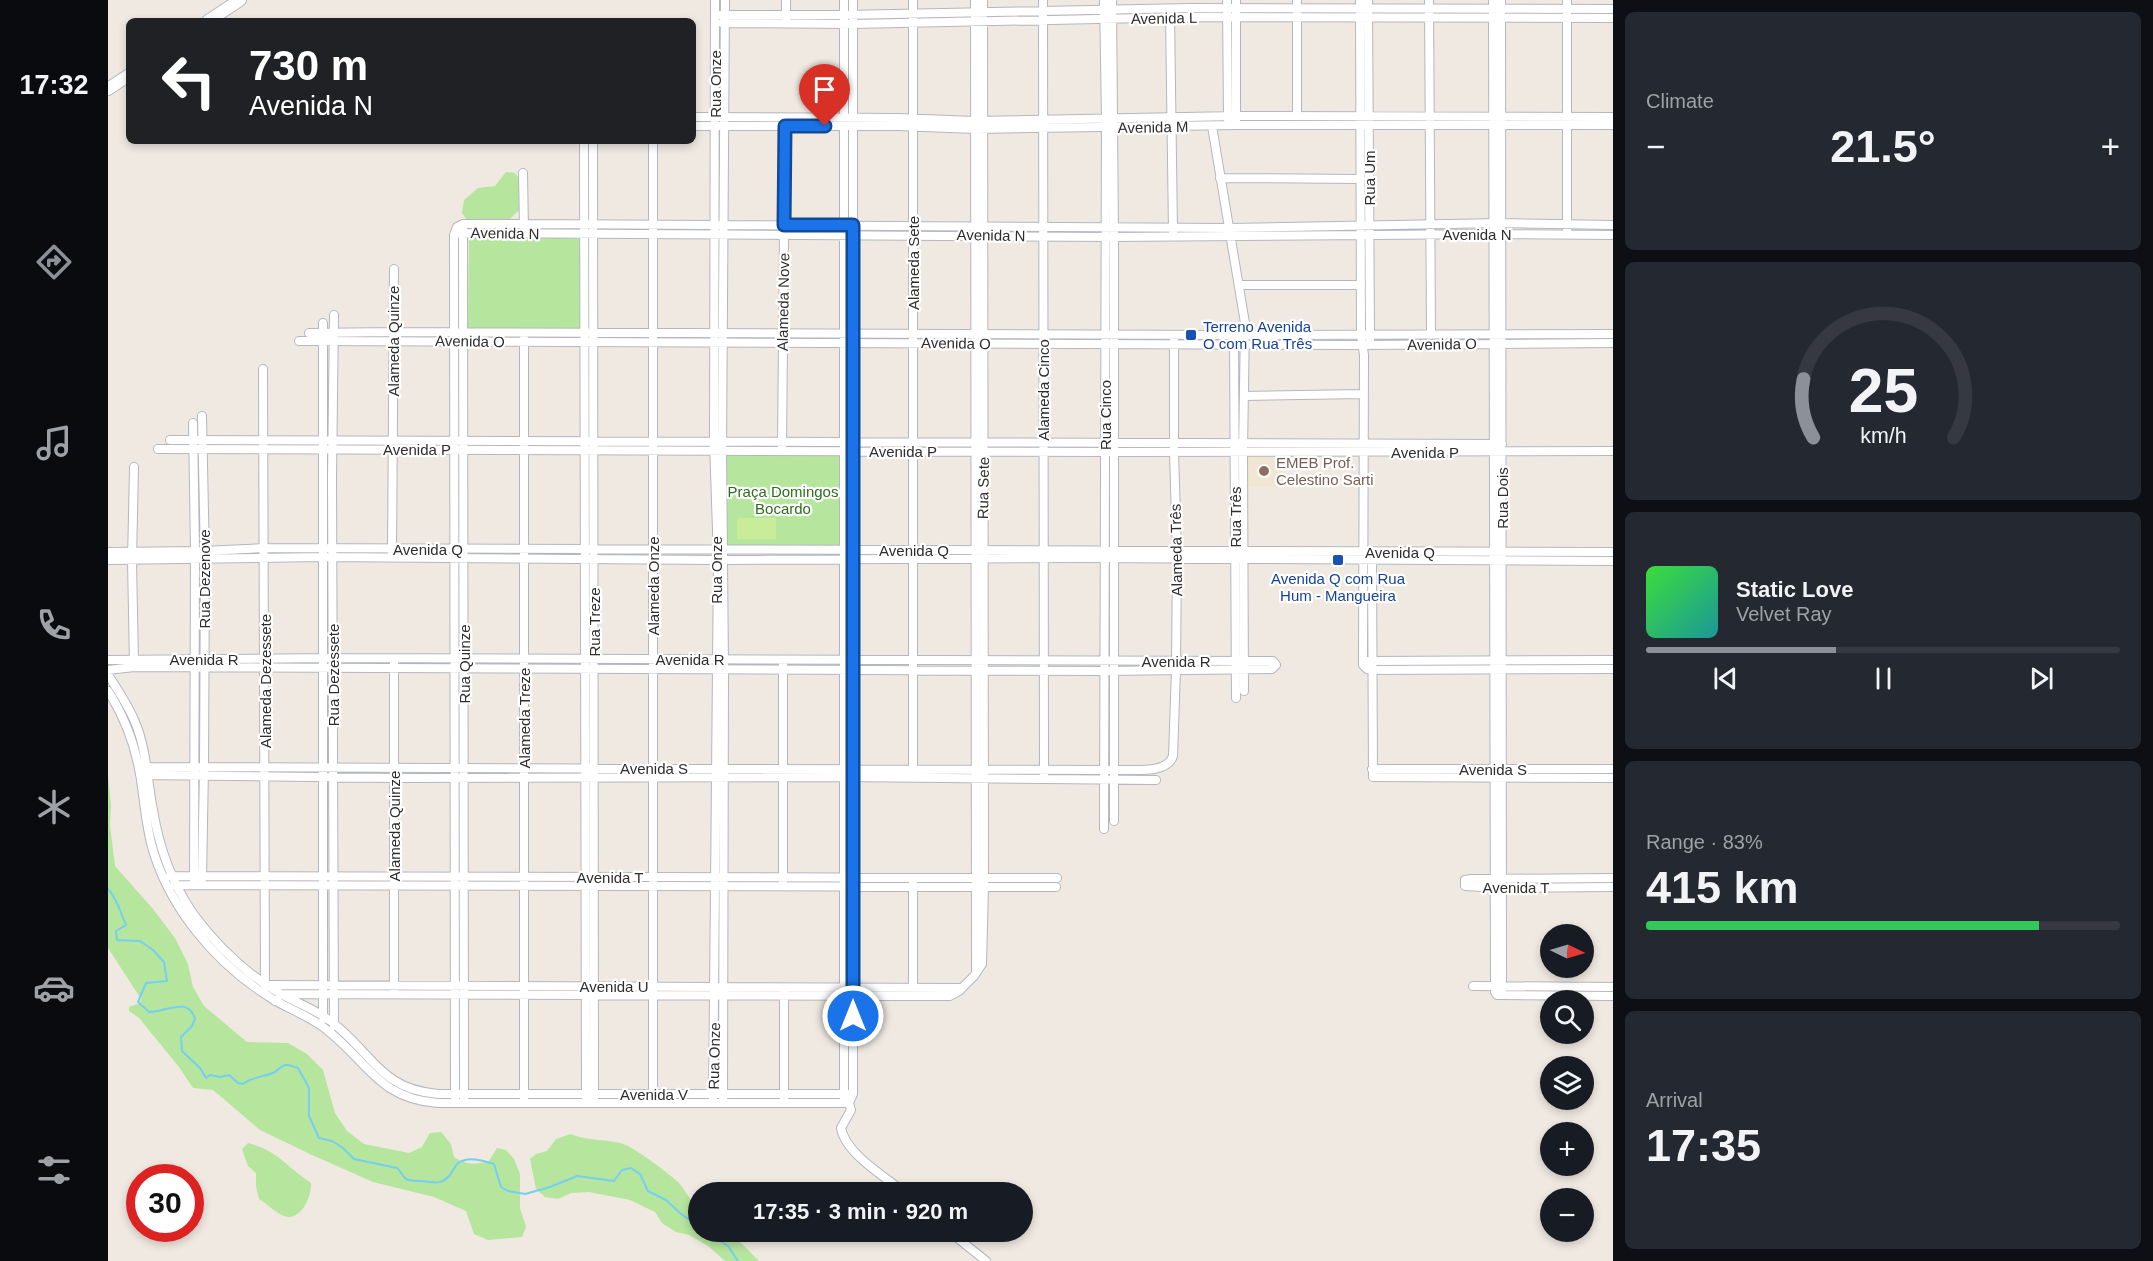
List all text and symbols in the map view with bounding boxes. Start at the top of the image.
street label: Avenida L [1131,9,1197,27]
icon: left [150,42,228,120]
text: 730 m [249,42,368,89]
street label: Rua Onze [707,50,724,118]
pin [799,64,850,126]
text: 17:32 [19,70,89,100]
icon: arrive [808,73,841,106]
text: Climate [1646,90,1714,112]
text: Avenida N [249,91,373,121]
street label: Avenida M [1118,118,1188,136]
text: 21.5° [1830,121,1936,172]
text: − [1646,128,1665,165]
text: + [2101,128,2120,165]
street label: Rua Um [1361,150,1378,206]
street label: Alameda Sete [905,216,922,310]
street label: Avenida N [470,224,540,242]
street label: Avenida N [956,226,1026,244]
street label: Avenida N [1443,226,1511,243]
icon: directions [33,241,75,283]
street label: Alameda Nove [774,253,792,351]
street label: Alameda Quinze [385,286,402,396]
place label: Terreno Avenida O com Rua Três [1203,318,1312,352]
marker: Terreno Avenida O com Rua Três [1184,328,1198,342]
street label: Avenida O [435,332,505,350]
street label: Avenida O [921,334,991,352]
street label: Avenida O [1407,335,1477,353]
street label: Alameda Cinco [1035,339,1052,441]
text: 25 [1848,356,1918,425]
street label: Rua Cinco [1097,380,1114,450]
icon: music [33,422,75,464]
text: km/h [1860,424,1906,448]
street label: Avenida P [383,441,451,458]
street label: Avenida P [869,443,937,460]
street label: Avenida P [1391,444,1459,461]
place label: EMEB Prof. Celestino Sarti [1276,454,1374,488]
street label: Rua Sete [974,457,992,519]
marker: EMEB Prof. Celestino Sarti [1257,464,1271,478]
street label: Rua Dois [1494,467,1511,529]
park label: Praça Domingos Bocardo [728,483,838,517]
street label: Rua Três [1227,487,1244,547]
street label: Alameda Três [1167,504,1185,596]
street label: Rua Dezenove [196,529,213,629]
street label: Alameda Onze [645,536,662,636]
street label: Rua Onze [708,536,725,604]
street label: Avenida Q [393,541,463,558]
street label: Avenida Q [879,542,949,559]
street label: Avenida Q [1365,544,1435,561]
marker: Avenida Q com Rua Hum - Mangueira [1331,553,1345,567]
place label: Avenida Q com Rua Hum - Mangueira [1271,570,1406,604]
text: Static Love [1736,577,1853,602]
street label: Rua Treze [586,587,603,657]
text: Velvet Ray [1736,603,1832,625]
icon: phone [33,604,75,646]
street label: Alameda Dezessete [257,614,274,748]
street label: Rua Dezessete [325,624,342,726]
street label: Rua Quinze [456,624,473,704]
street label: Avenida R [170,651,239,668]
street label: Avenida R [656,651,725,668]
street label: Avenida R [1142,653,1211,670]
icon: previous [1709,662,1742,695]
icon: pause [1867,662,1900,695]
icon: next [2025,662,2058,695]
street label: Alameda Treze [516,668,533,768]
street label: Avenida S [620,760,688,777]
street label: Avenida S [1459,761,1527,778]
street label: Alameda Quinze [386,771,403,881]
icon: climate [33,786,75,828]
text: Range · 83% [1646,831,1763,853]
text: 415 km [1646,862,1799,913]
street label: Avenida T [577,869,644,886]
street label: Avenida T [1483,879,1550,896]
north arrow [1540,924,1594,978]
map controls [1540,924,1594,1242]
icon: car [33,967,75,1009]
street label: Avenida U [580,978,648,995]
position arrow [821,984,885,1048]
button: search [1540,990,1594,1044]
street label: Rua Onze [705,1022,723,1090]
button: layers [1540,1056,1594,1110]
street label: Avenida V [620,1086,688,1103]
text: Arrival [1646,1089,1703,1111]
text: 17:35 [1646,1120,1761,1171]
button: + [1540,1122,1594,1176]
icon: filters [33,1149,75,1191]
speed limit sign: 30 [126,1164,204,1242]
button: − [1540,1188,1594,1242]
text: 17:35 · 3 min · 920 m [753,1199,968,1224]

